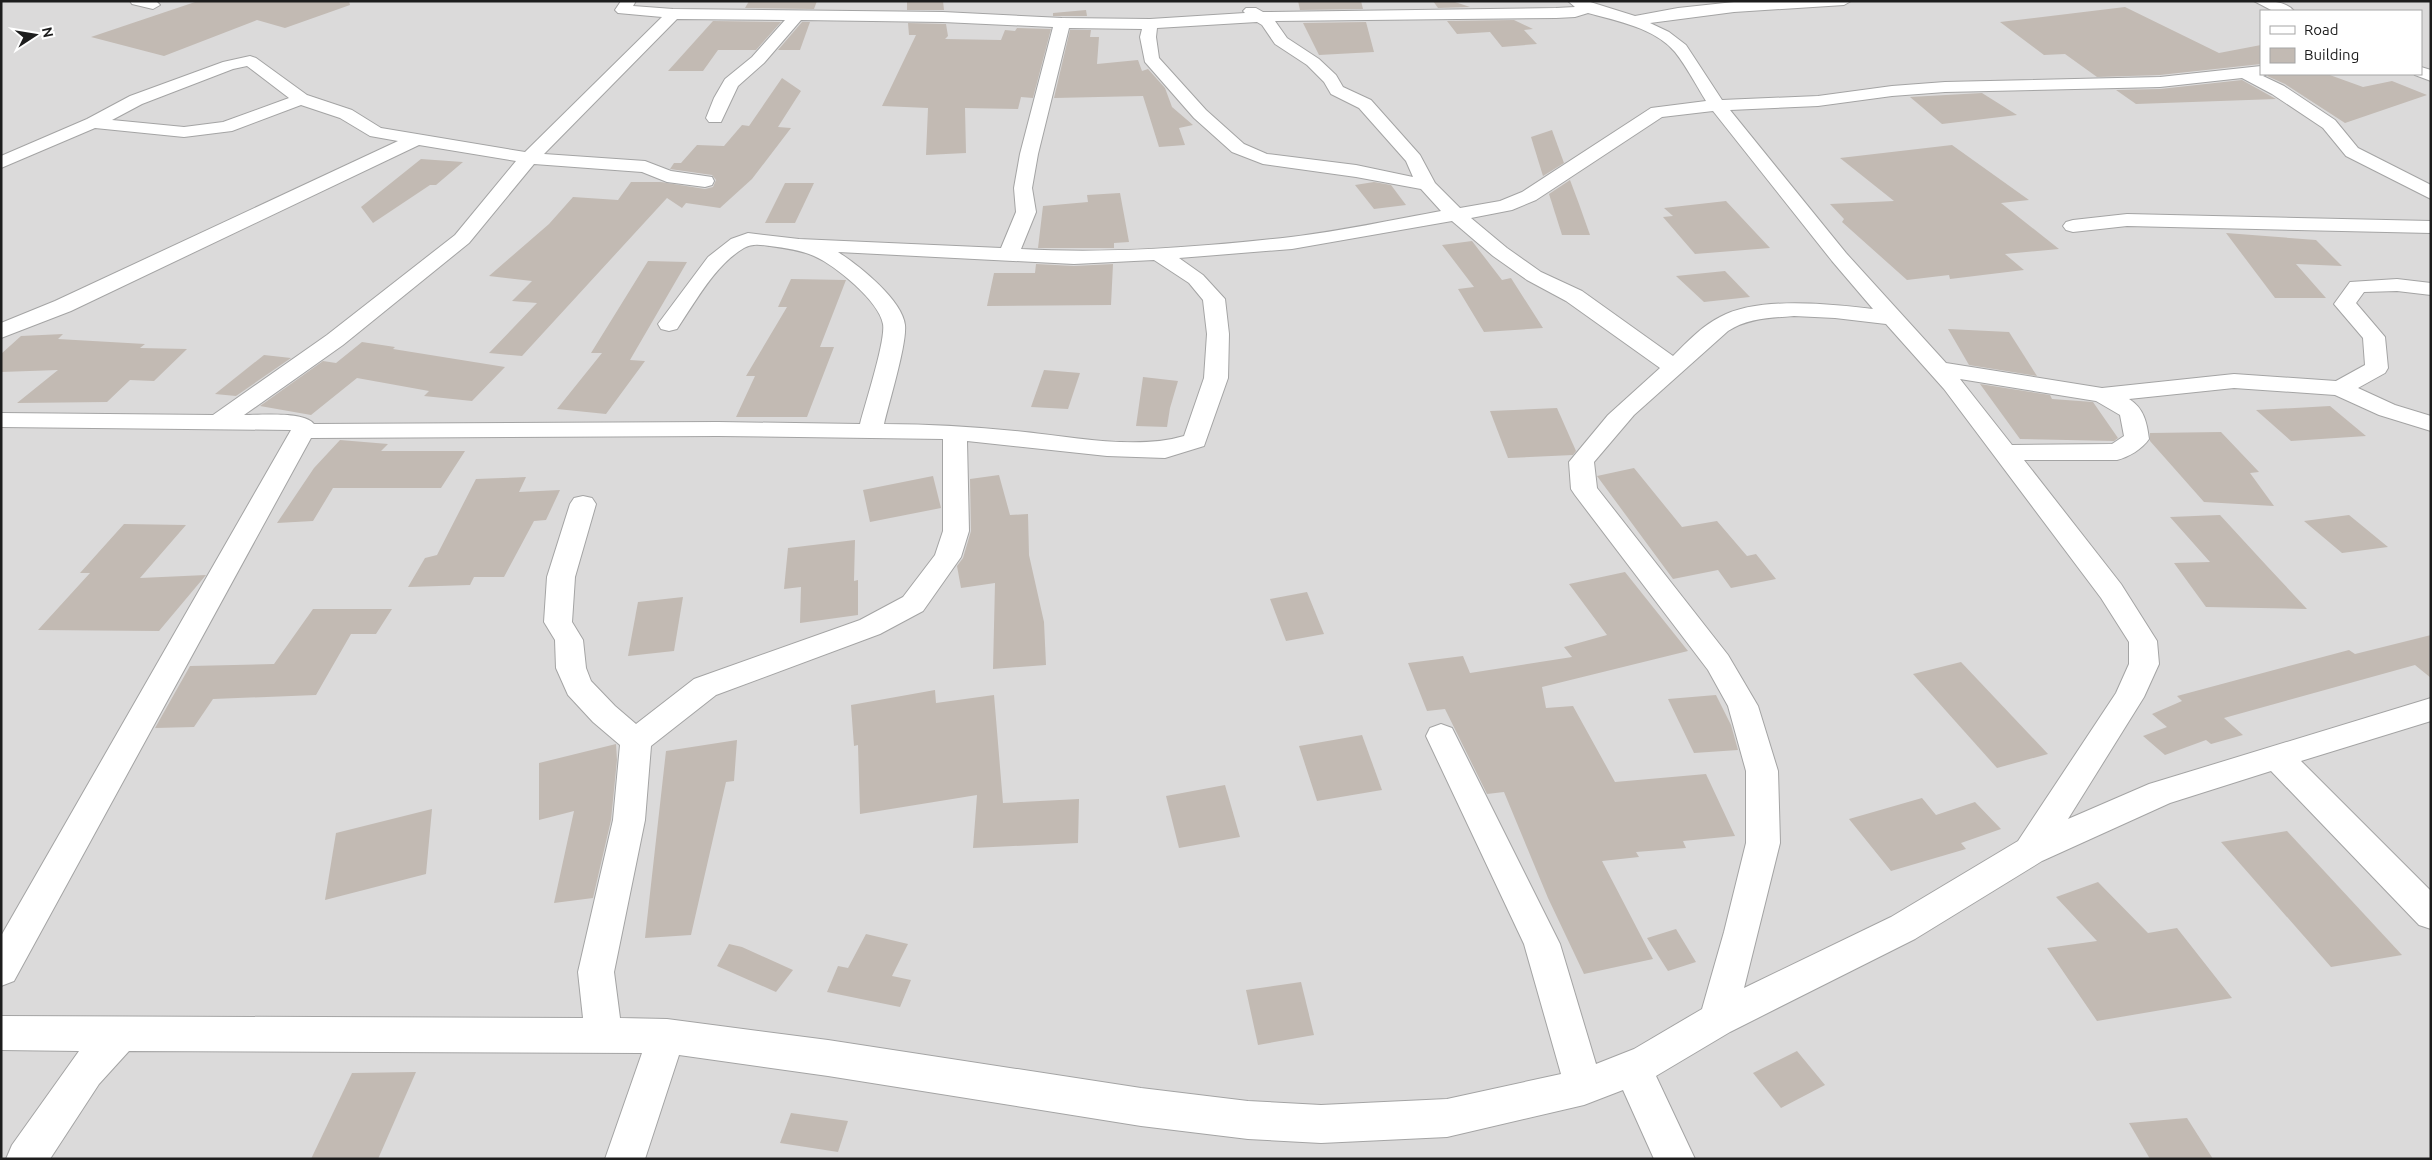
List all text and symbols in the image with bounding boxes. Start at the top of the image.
north arrow [10,10,60,60]
legend [2260,10,2422,75]
text: Road [2304,21,2339,38]
text: N [39,26,57,39]
text: Building [2304,46,2359,63]

